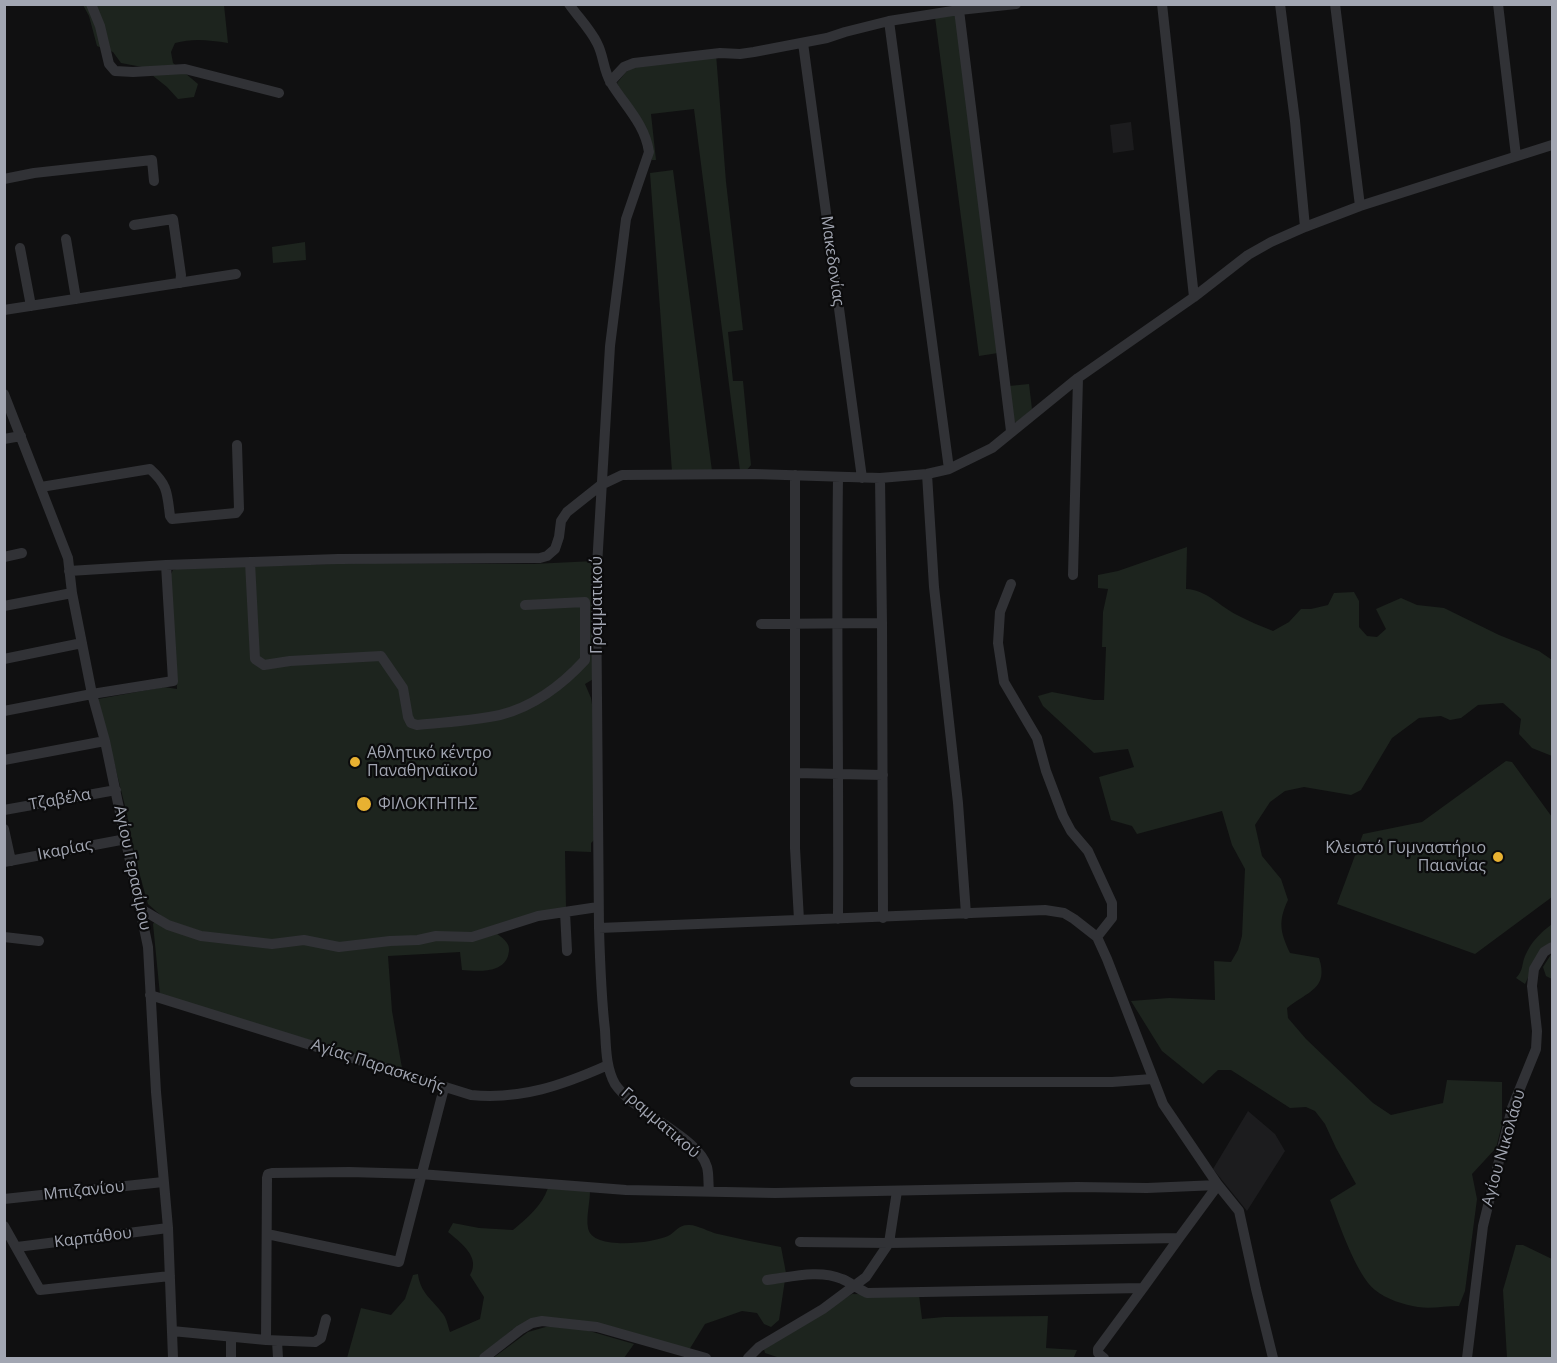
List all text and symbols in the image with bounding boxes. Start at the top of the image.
street label: Μακεδονίας [816,215,848,307]
street label: Γραμματικού [587,556,607,654]
place label: Αθλητικό κέντρο Παναθηναϊκού [367,743,492,781]
marker: Αθλητικό κέντρο Παναθηναϊκού [348,755,362,769]
street label: Τζαβέλα [28,785,92,815]
place label: ΦΙΛΟΚΤΗΤΗΣ [378,794,477,814]
marker: ΦΙΛΟΚΤΗΤΗΣ [355,795,373,813]
street label: Αγίου Γερασίμου [109,804,155,932]
street label: Ικαρίας [36,835,94,865]
place label: Κλειστό Γυμναστήριο Παιανίας [1325,838,1486,876]
marker: Κλειστό Γυμναστήριο Παιανίας [1491,850,1505,864]
street label: Αγίας Παρασκευής [309,1035,447,1097]
street label: Γραμματικού [617,1084,703,1162]
street label: Αγίου Νικολάου [1478,1087,1530,1209]
street label: Μπιζανίου [43,1177,125,1205]
street label: Καρπάθου [53,1224,133,1252]

